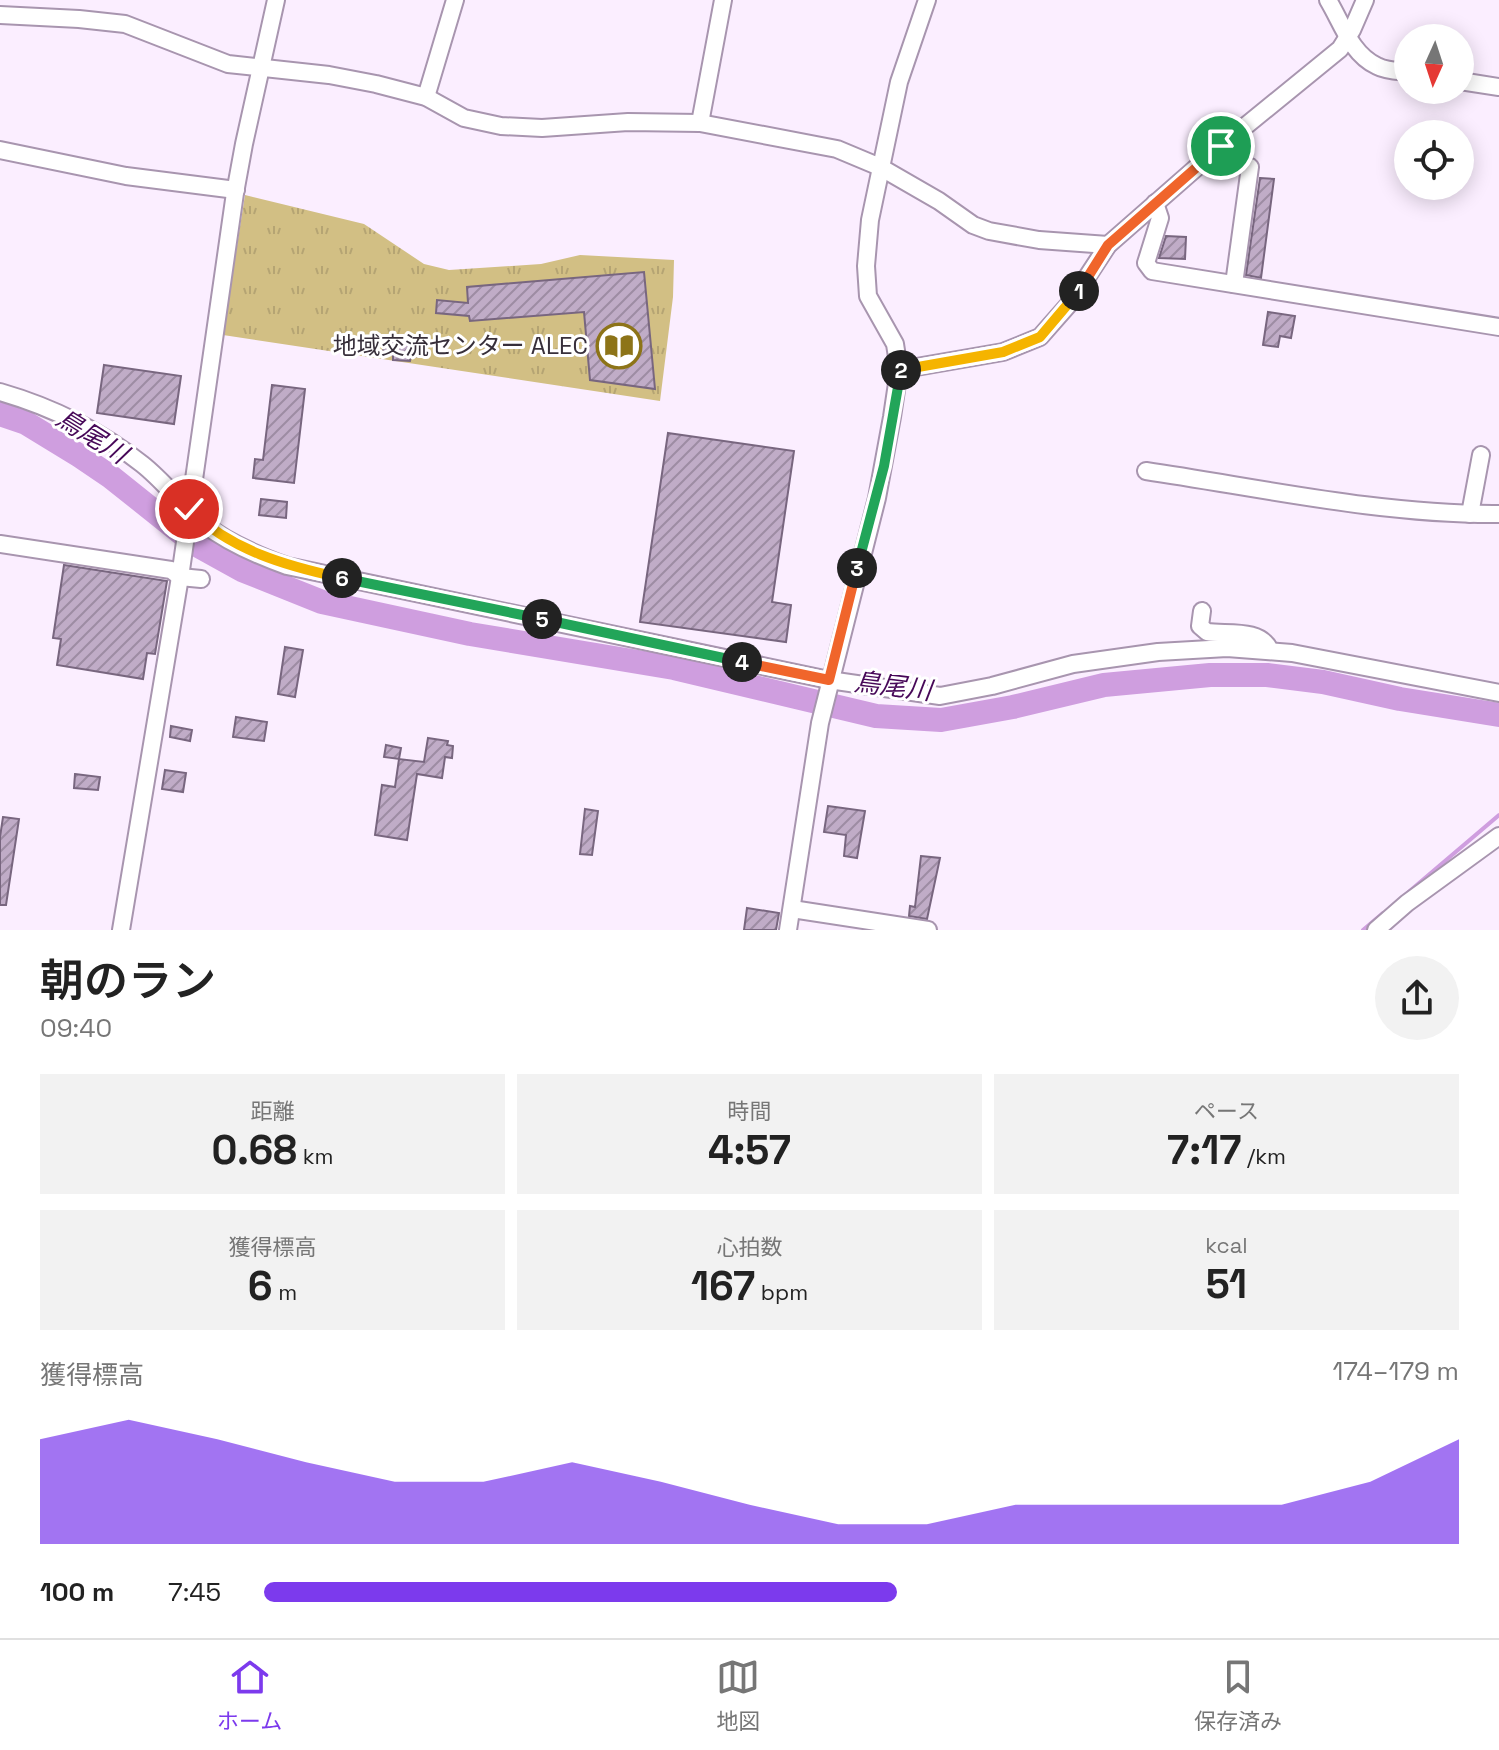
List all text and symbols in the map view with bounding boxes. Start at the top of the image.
north arrow [1394,24,1474,104]
map controls [1394,24,1474,200]
pin [1187,112,1255,180]
button: locate [1394,120,1474,200]
icon: arrive [1199,124,1243,168]
pin: 1 [1059,271,1099,311]
text: 1 [1074,277,1084,305]
library icon: 地域交流センター ALEC [595,322,643,370]
place label: 地域交流センター ALEC [333,330,588,361]
pin: 2 [881,350,921,390]
text: 2 [894,356,908,384]
water label: 鳥尾川 [50,401,137,473]
pin [155,475,223,543]
icon: check [167,487,211,531]
pin: 3 [837,548,877,588]
text: 3 [850,554,864,582]
pin: 6 [322,558,362,598]
text: 6 [335,564,349,592]
pin: 5 [522,599,562,639]
text: 5 [535,605,549,633]
pin: 4 [722,642,762,682]
text: 4 [735,648,749,676]
water label: 鳥尾川 [852,664,937,708]
text: 朝のラン [40,953,216,1009]
button: share [1375,956,1459,1040]
text: 09:40 [40,1011,112,1045]
text: 距離 [250,1097,295,1125]
text: 時間 [727,1097,772,1125]
text: ペース [1194,1097,1259,1125]
text: 0.68 [211,1125,297,1176]
text: 4:57 [708,1125,791,1176]
text: 7:17 [1167,1125,1241,1176]
text: km [297,1142,334,1170]
text: /km [1241,1142,1286,1170]
text: kcal [1205,1231,1248,1259]
text: 獲得標高 [228,1233,317,1261]
text: 心拍数 [716,1233,783,1261]
text: 51 [1206,1259,1247,1310]
text: 6 [248,1261,273,1312]
text: 167 [691,1261,755,1312]
text: m [273,1278,297,1306]
text: bpm [755,1278,808,1306]
text: 174–179 m [1333,1354,1459,1388]
text: 獲得標高 [40,1358,144,1392]
text: 100 m [40,1575,114,1609]
text: 7:45 [168,1575,221,1609]
tab: ホーム [217,1655,282,1735]
tab: 地図 [716,1655,760,1735]
tab: 保存済み [1194,1655,1282,1735]

